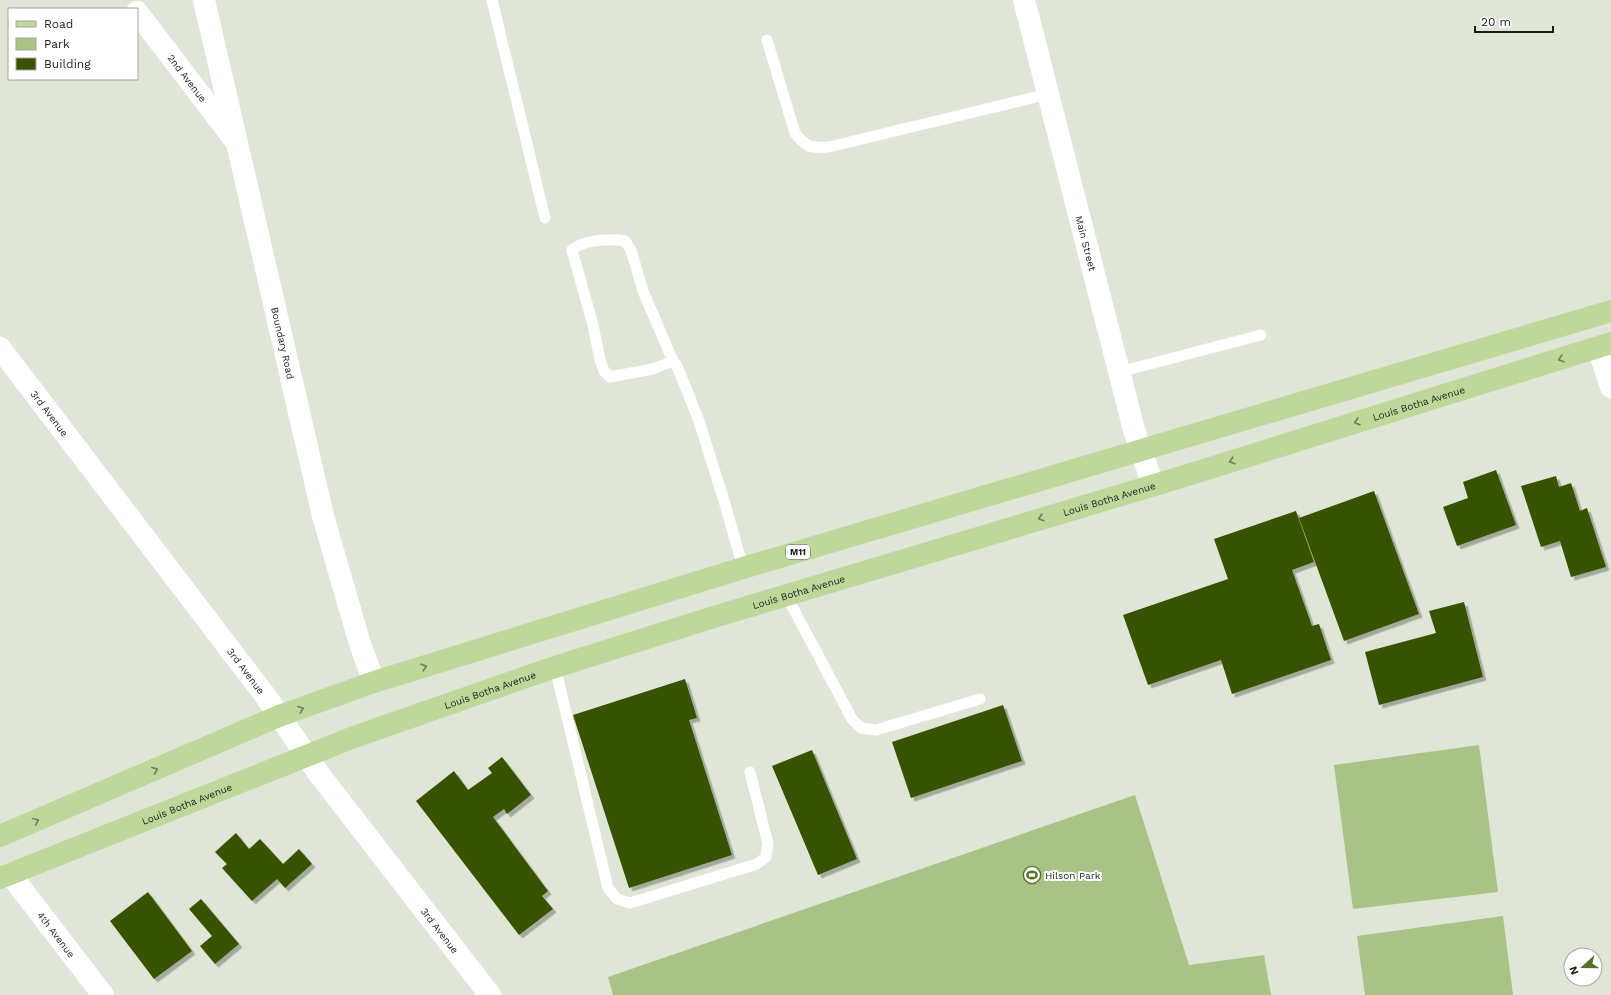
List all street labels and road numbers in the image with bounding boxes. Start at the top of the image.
street label: 2nd Avenue [165,52,209,104]
street label: Main Street [1073,215,1098,273]
street label: Boundary Road [269,306,296,380]
street label: Louis Botha Avenue [1371,384,1467,423]
street label: 3rd Avenue [28,389,70,439]
street label: Louis Botha Avenue [1062,480,1157,518]
road number: M11 [786,545,810,559]
street label: Louis Botha Avenue [751,573,847,611]
street label: 3rd Avenue [225,646,267,696]
street label: Louis Botha Avenue [443,669,538,711]
street label: Louis Botha Avenue [140,781,234,827]
street label: 3rd Avenue [419,906,461,956]
street label: 4th Avenue [35,909,77,960]

